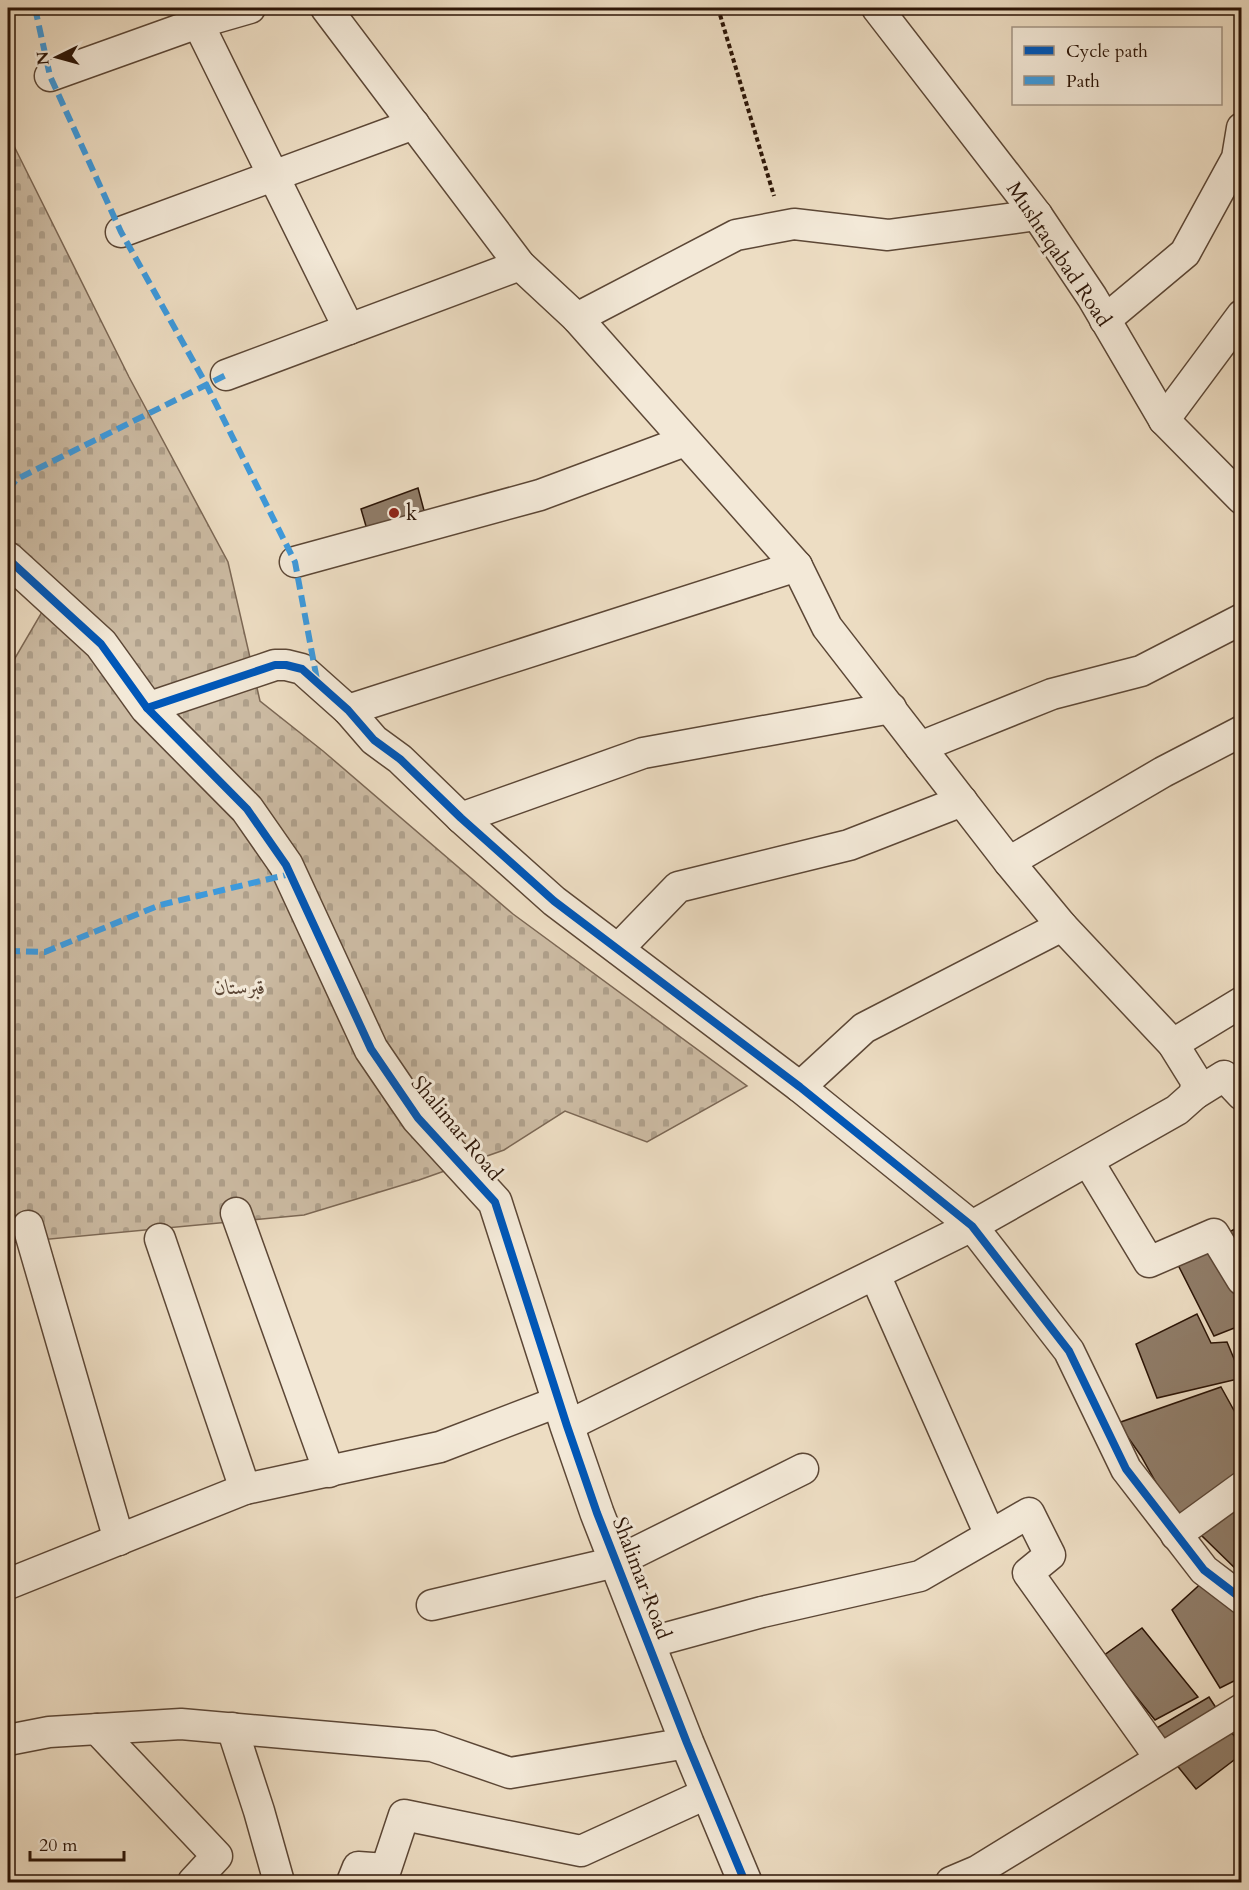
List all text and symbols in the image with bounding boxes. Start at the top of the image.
north arrow [27,27,87,87]
legend [1012,27,1222,105]
text: Cycle path [1066,39,1148,64]
text: N [31,50,55,66]
text: Path [1066,69,1100,94]
street label: Mushtaqabad Road [999,176,1118,333]
place label: k [406,499,418,528]
marker: k [387,506,401,520]
park label: قبرستان [214,973,266,1002]
street label: Shalimar Road [404,1070,509,1187]
street label: Shalimar Road [605,1513,678,1643]
scale bar [30,1824,124,1862]
text: 20 m [39,1833,78,1858]

